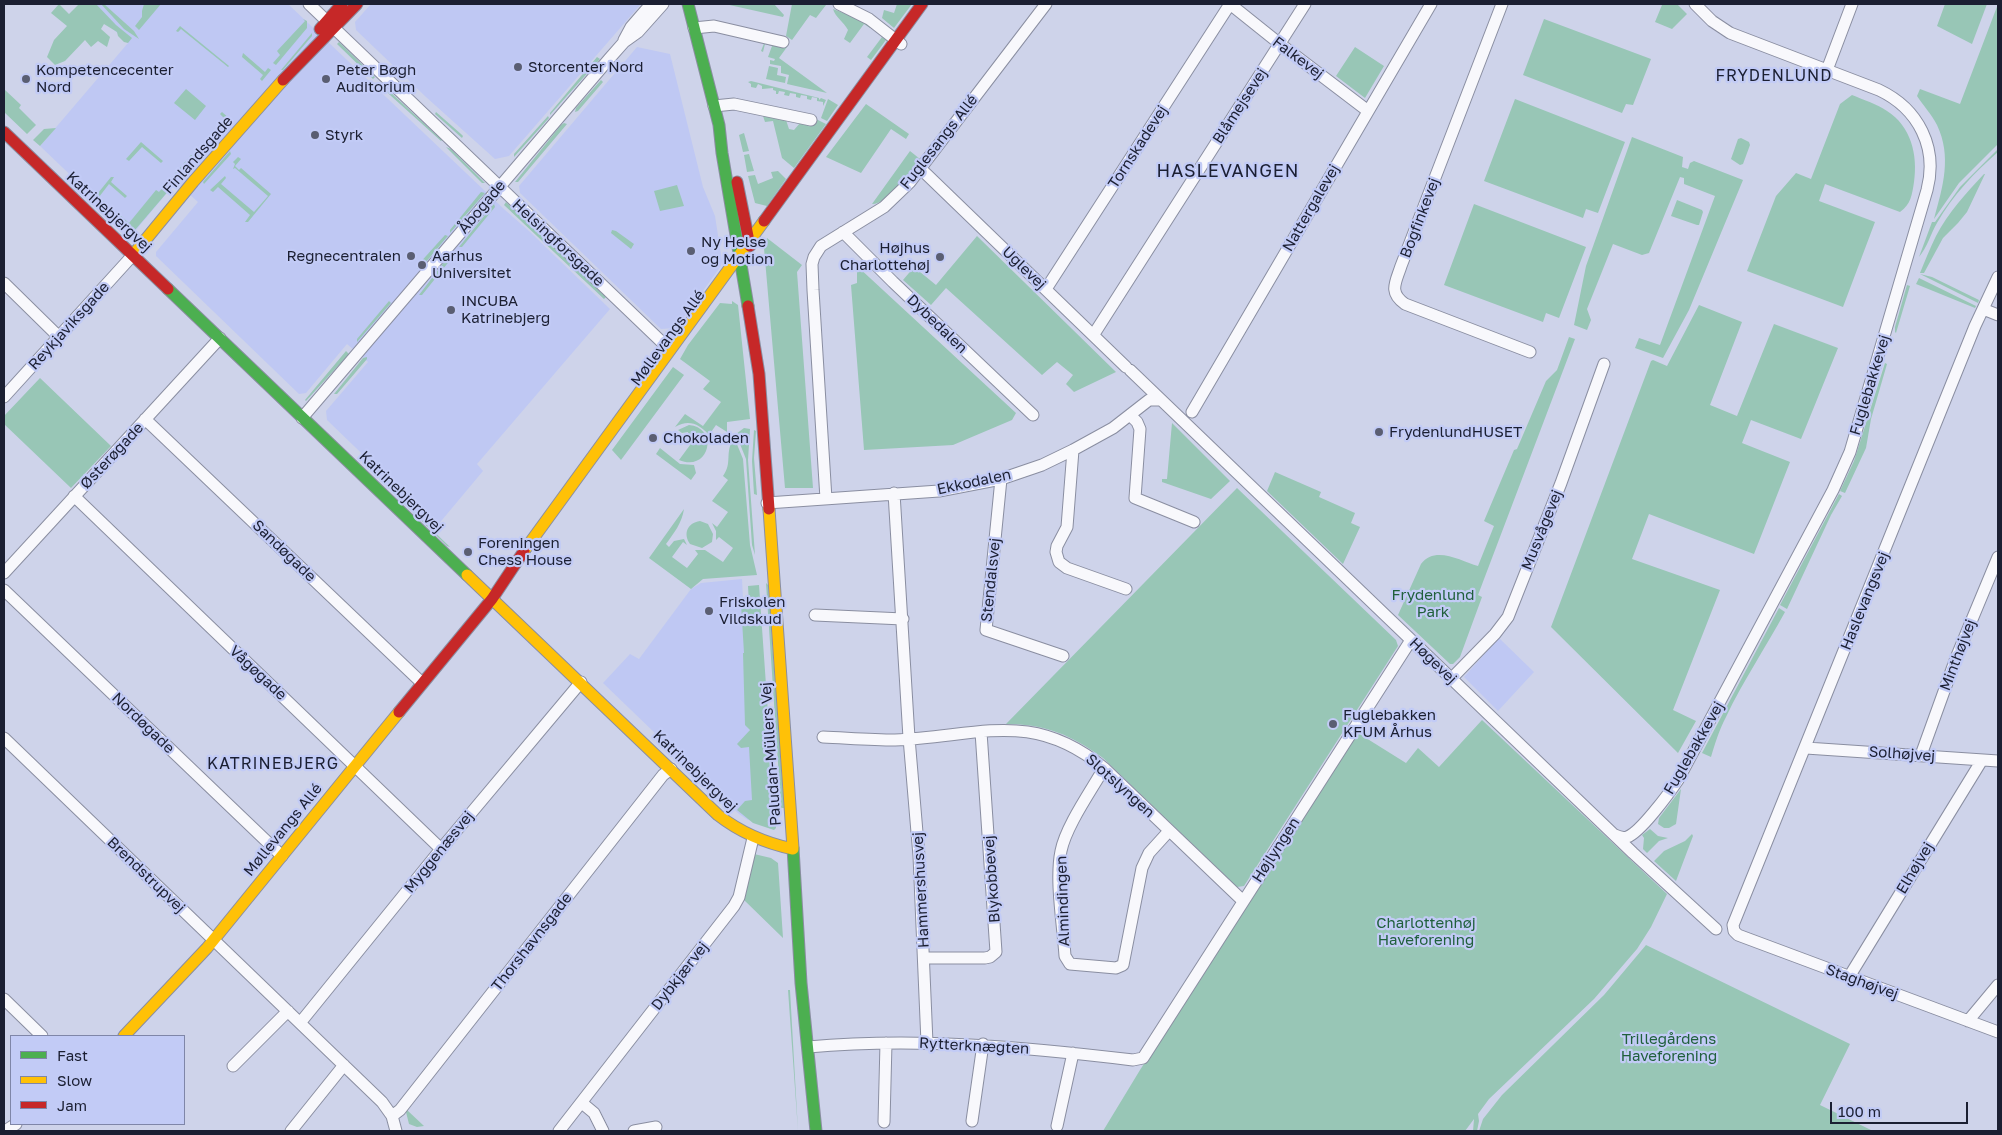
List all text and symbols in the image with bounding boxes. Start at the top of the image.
street label: Falkevej [1269,33,1327,83]
place label: Storcenter Nord [528,58,644,76]
place label: Kompetencecenter Nord [36,61,174,96]
place label: Peter Bøgh Auditorium [336,61,416,96]
marker: Storcenter Nord [512,61,524,73]
street label: Blåmejsevej [1209,65,1271,147]
district label: FRYDENLUND [1714,66,1834,86]
marker: Kompetencecenter Nord [20,73,32,85]
marker: Peter Bøgh Auditorium [320,73,332,85]
street label: Fuglesangs Allé [896,91,982,193]
street label: Tornskadevej [1105,102,1171,192]
street label: Finlandsgade [159,112,237,198]
place label: Styrk [325,126,363,144]
marker: Styrk [309,129,321,141]
district label: HASLEVANGEN [1155,160,1301,182]
street label: Nattergalevej [1279,161,1343,255]
street label: Katrinebjergvej [63,168,155,256]
street label: Bogfinkevej [1396,175,1444,261]
street label: Åbogade [455,177,509,237]
street label: Helsingforsgade [508,196,608,290]
place label: Ny Helse og Motion [701,233,773,268]
place label: Højhus Charlottehøj [840,239,930,274]
street label: Uglevej [998,243,1050,293]
marker: Ny Helse og Motion [685,245,697,257]
place label: Regnecentralen [286,247,401,265]
place label: Aarhus Universitet [432,247,512,282]
marker: Regnecentralen [405,250,417,262]
marker: Højhus Charlottehøj [934,251,946,263]
marker: Aarhus Universitet [416,259,428,271]
street label: Reykjaviksgade [25,278,113,374]
street label: Møllevangs Allé [627,287,709,389]
street label: Dybedalen [903,291,971,357]
place label: INCUBA Katrinebjerg [461,292,550,327]
marker: INCUBA Katrinebjerg [445,304,457,316]
street label: Fuglebakkevej [1846,333,1894,437]
street label: Østerøgade [77,419,147,493]
place label: FrydenlundHUSET [1389,423,1522,441]
marker: FrydenlundHUSET [1373,426,1385,438]
place label: Chokoladen [663,429,749,447]
marker: Chokoladen [647,432,659,444]
street label: Katrinebjergvej [355,447,447,537]
street label: Ekkodalen [935,465,1013,499]
street label: Musvågevej [1518,487,1566,573]
street label: Sandøgade [249,516,319,586]
place label: Foreningen Chess House [478,534,572,569]
street label: Stendalsvej [978,537,1004,623]
marker: Foreningen Chess House [462,546,474,558]
street label: Haslevangsvej [1837,549,1893,653]
park label: Frydenlund Park [1392,586,1474,621]
place label: Friskolen Vildskud [719,593,785,628]
marker: Friskolen Vildskud [703,605,715,617]
street label: Minthøjvej [1936,617,1980,693]
street label: Høgevej [1406,634,1460,688]
street label: Vågøgade [226,642,290,704]
street label: Paludan-Müllers Vej [757,681,785,827]
street label: Nordøgade [108,689,178,757]
street label: Fuglebakkevej [1660,698,1728,798]
place label: Fuglebakken KFUM Århus [1343,706,1436,741]
marker: Fuglebakken KFUM Århus [1327,718,1339,730]
street label: Katrinebjergvej [649,726,741,816]
street label: Solhøjvej [1868,743,1936,765]
street label: Slotslyngen [1082,750,1158,822]
district label: KATRINEBJERG [205,754,341,774]
street label: Møllevangs Allé [240,780,326,880]
street label: Myggenæsvej [400,807,478,897]
street label: Højlyngen [1248,814,1304,886]
street label: Hammershusvej [909,832,933,948]
street label: Brendstrupvej [103,833,189,917]
street label: Blykobbevej [980,835,1004,923]
street label: Elhøjvej [1893,839,1937,897]
street label: Almindingen [1052,855,1074,947]
street label: Thorshavnsgade [488,889,576,995]
park label: Charlottenhøj Haveforening [1376,914,1476,949]
street label: Dybkjærvej [648,938,712,1014]
street label: Staghøjvej [1823,961,1901,1003]
park label: Trillegårdens Haveforening [1621,1030,1717,1065]
street label: Rytterknægten [918,1034,1030,1058]
legend [10,1035,185,1125]
text: Fast [57,1046,88,1064]
text: Slow [57,1071,92,1089]
scale bar [1832,1092,1970,1124]
text: Jam [57,1096,87,1114]
text: 100 m [1838,1102,1881,1120]

